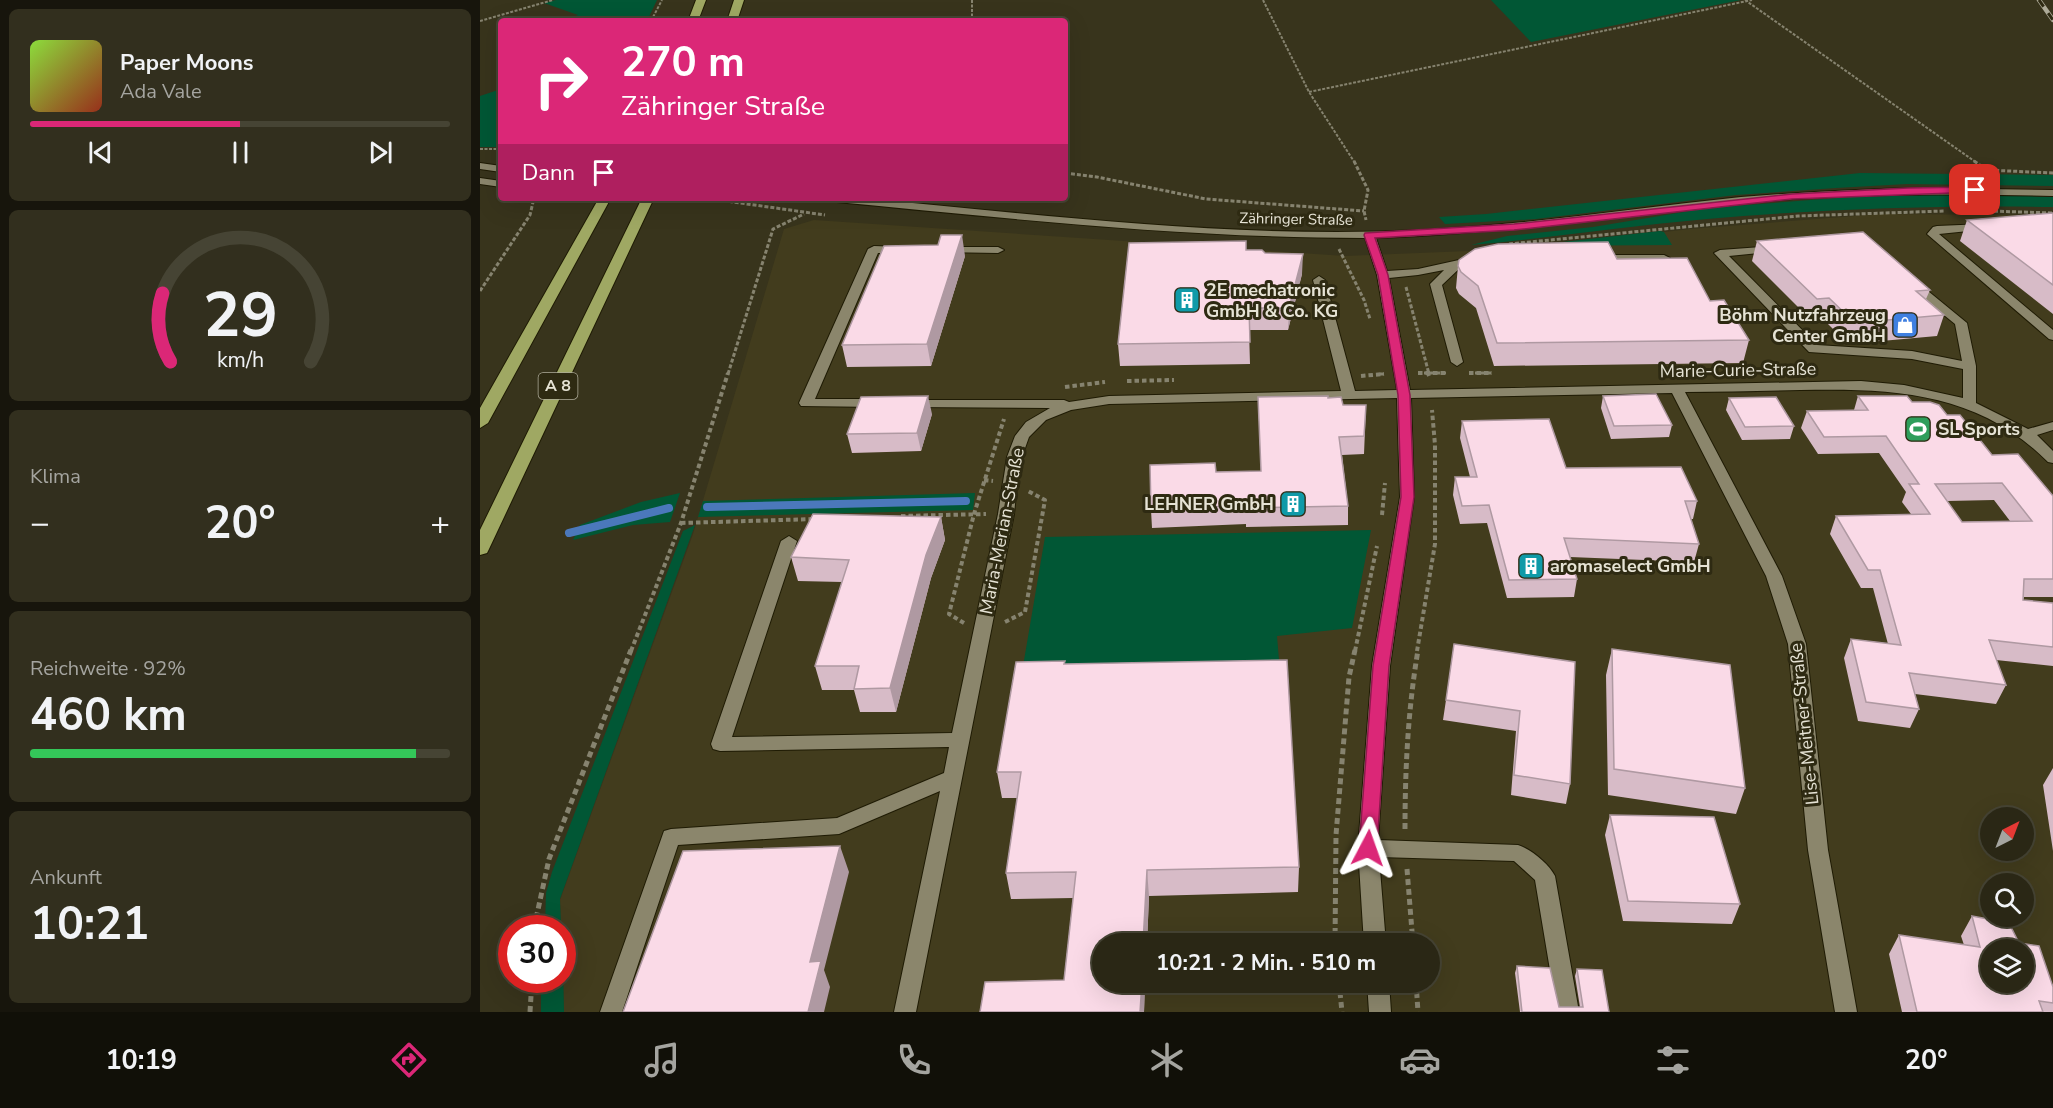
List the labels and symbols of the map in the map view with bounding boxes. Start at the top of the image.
pin [1949,164,2000,215]
street label: Zähringer Straße [1239,208,1353,230]
place label: 2E mechatronic GmbH & Co. KG [1206,278,1338,323]
building icon: 2E mechatronic GmbH & Co. KG [1172,285,1202,315]
place label: Böhm Nutzfahrzeug Center GmbH [1719,303,1886,348]
shop icon: Böhm Nutzfahrzeug Center GmbH [1890,310,1920,340]
street label: Marie-Curie-Straße [1660,357,1816,383]
road number: A 8 [538,373,578,399]
sports icon: SL Sports [1903,414,1933,444]
place label: SL Sports [1938,417,2020,441]
street label: Maria-Merian-Straße [974,446,1030,616]
building icon: LEHNER GmbH [1278,489,1308,519]
place label: LEHNER GmbH [1144,492,1274,516]
building icon: aromaselect GmbH [1516,551,1546,581]
place label: aromaselect GmbH [1550,554,1711,578]
street label: Lise-Meitner-Straße [1784,642,1824,806]
north arrow [1980,807,2034,861]
position arrow [1336,816,1400,880]
speed limit sign: 30 [498,915,576,993]

